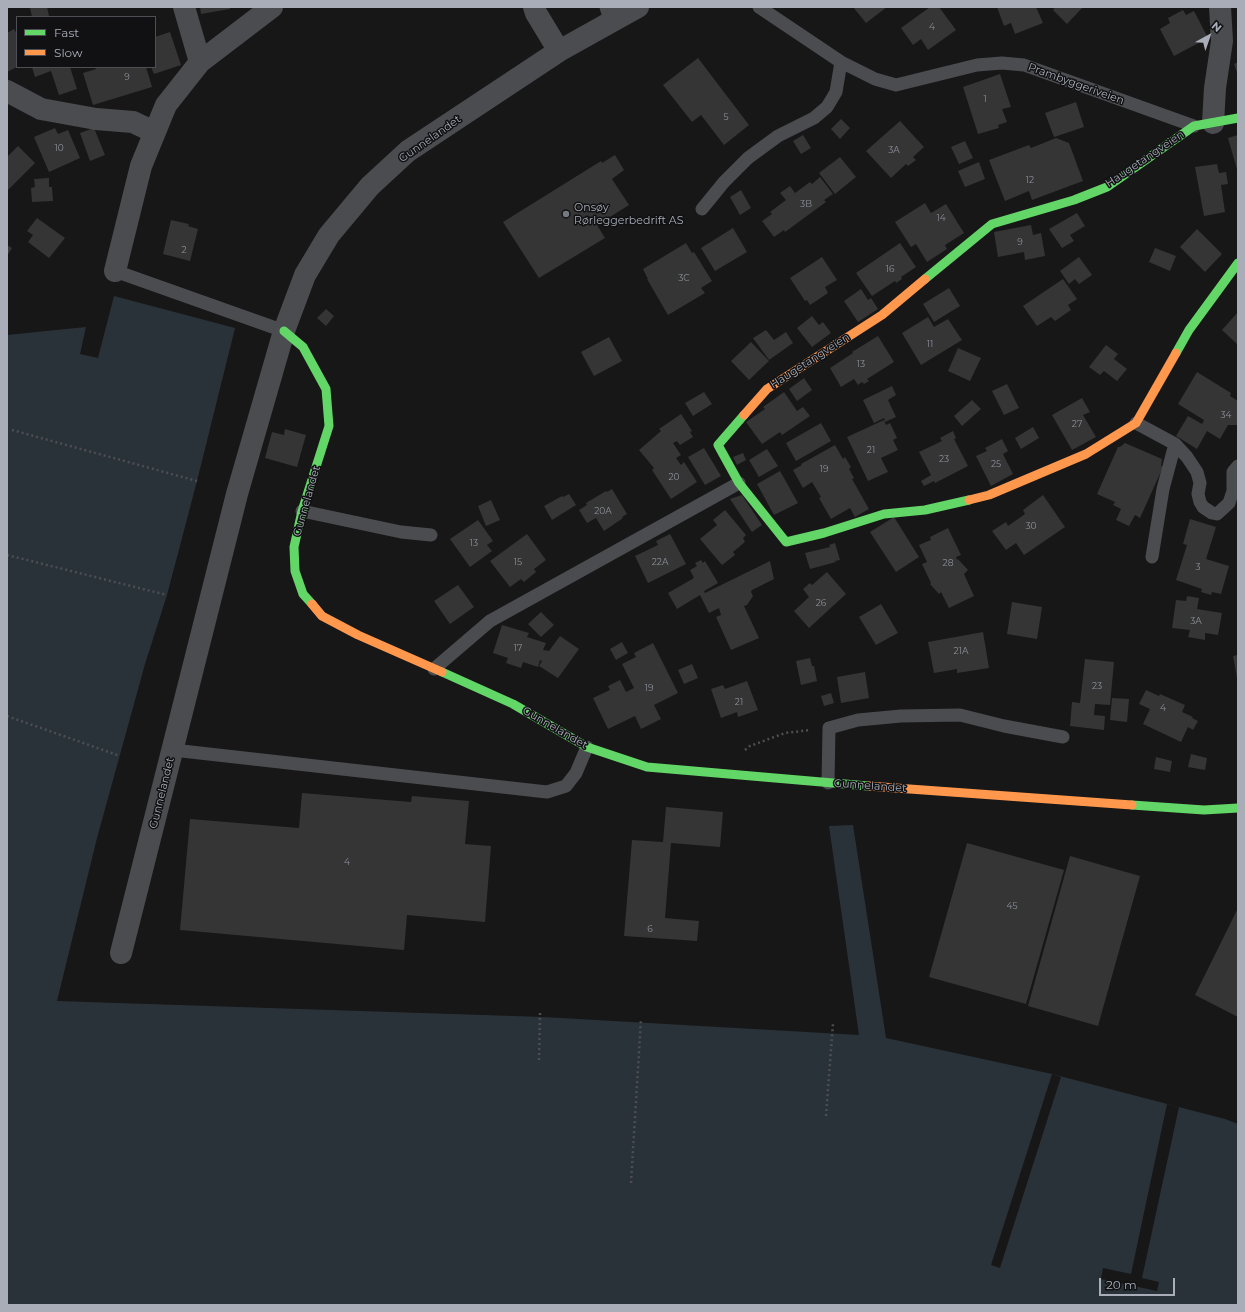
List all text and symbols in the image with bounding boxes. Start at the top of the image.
legend [16,16,156,68]
north arrow [1189,16,1229,56]
text: N [1209,19,1225,35]
house number: 4 [929,22,935,32]
text: Fast [54,25,79,40]
text: Slow [54,45,83,60]
street label: Prambyggeriveien [1026,60,1126,108]
house number: 9 [124,72,130,82]
house number: 1 [983,94,987,104]
house number: 5 [723,112,729,122]
street label: Gunnelandet [396,113,464,165]
street label: Haugetangveien [1103,128,1187,190]
house number: 10 [54,143,64,153]
house number: 3A [888,145,900,155]
house number: 12 [1026,175,1034,185]
house number: 3B [800,199,812,209]
place label: Onsøy Rørleggerbedrift AS [574,201,683,227]
marker: Onsøy Rørleggerbedrift AS [561,209,571,219]
house number: 14 [936,213,946,223]
house number: 9 [1017,237,1023,247]
house number: 2 [181,245,187,255]
house number: 16 [886,264,894,274]
house number: 3C [678,273,690,283]
street label: Haugetangveien [768,330,852,392]
house number: 11 [927,339,933,349]
house number: 13 [857,359,865,369]
house number: 34 [1220,410,1232,420]
house number: 27 [1072,419,1082,429]
house number: 21 [867,445,875,455]
house number: 23 [939,454,949,464]
house number: 25 [991,459,1001,469]
street label: Gunnelandet [291,464,323,538]
house number: 19 [820,464,828,474]
house number: 20 [668,472,680,482]
house number: 20A [594,506,612,516]
house number: 30 [1025,521,1037,531]
house number: 13 [470,538,478,548]
house number: 15 [514,557,522,567]
house number: 22A [652,557,668,567]
house number: 28 [943,558,953,568]
house number: 3 [1195,562,1201,572]
house number: 26 [816,598,826,608]
house number: 3A [1190,616,1202,626]
house number: 17 [514,643,522,653]
house number: 21A [954,646,968,656]
house number: 23 [1092,681,1102,691]
house number: 19 [645,683,653,693]
house number: 21 [735,697,743,707]
house number: 4 [1160,703,1166,713]
street label: Gunnelandet [520,704,590,752]
street label: Gunnelandet [147,756,177,830]
street label: Gunnelandet [833,777,907,795]
house number: 4 [344,857,350,867]
house number: 45 [1006,901,1018,911]
house number: 6 [647,924,653,934]
scale bar [1101,1270,1177,1296]
text: 20 m [1106,1277,1137,1292]

